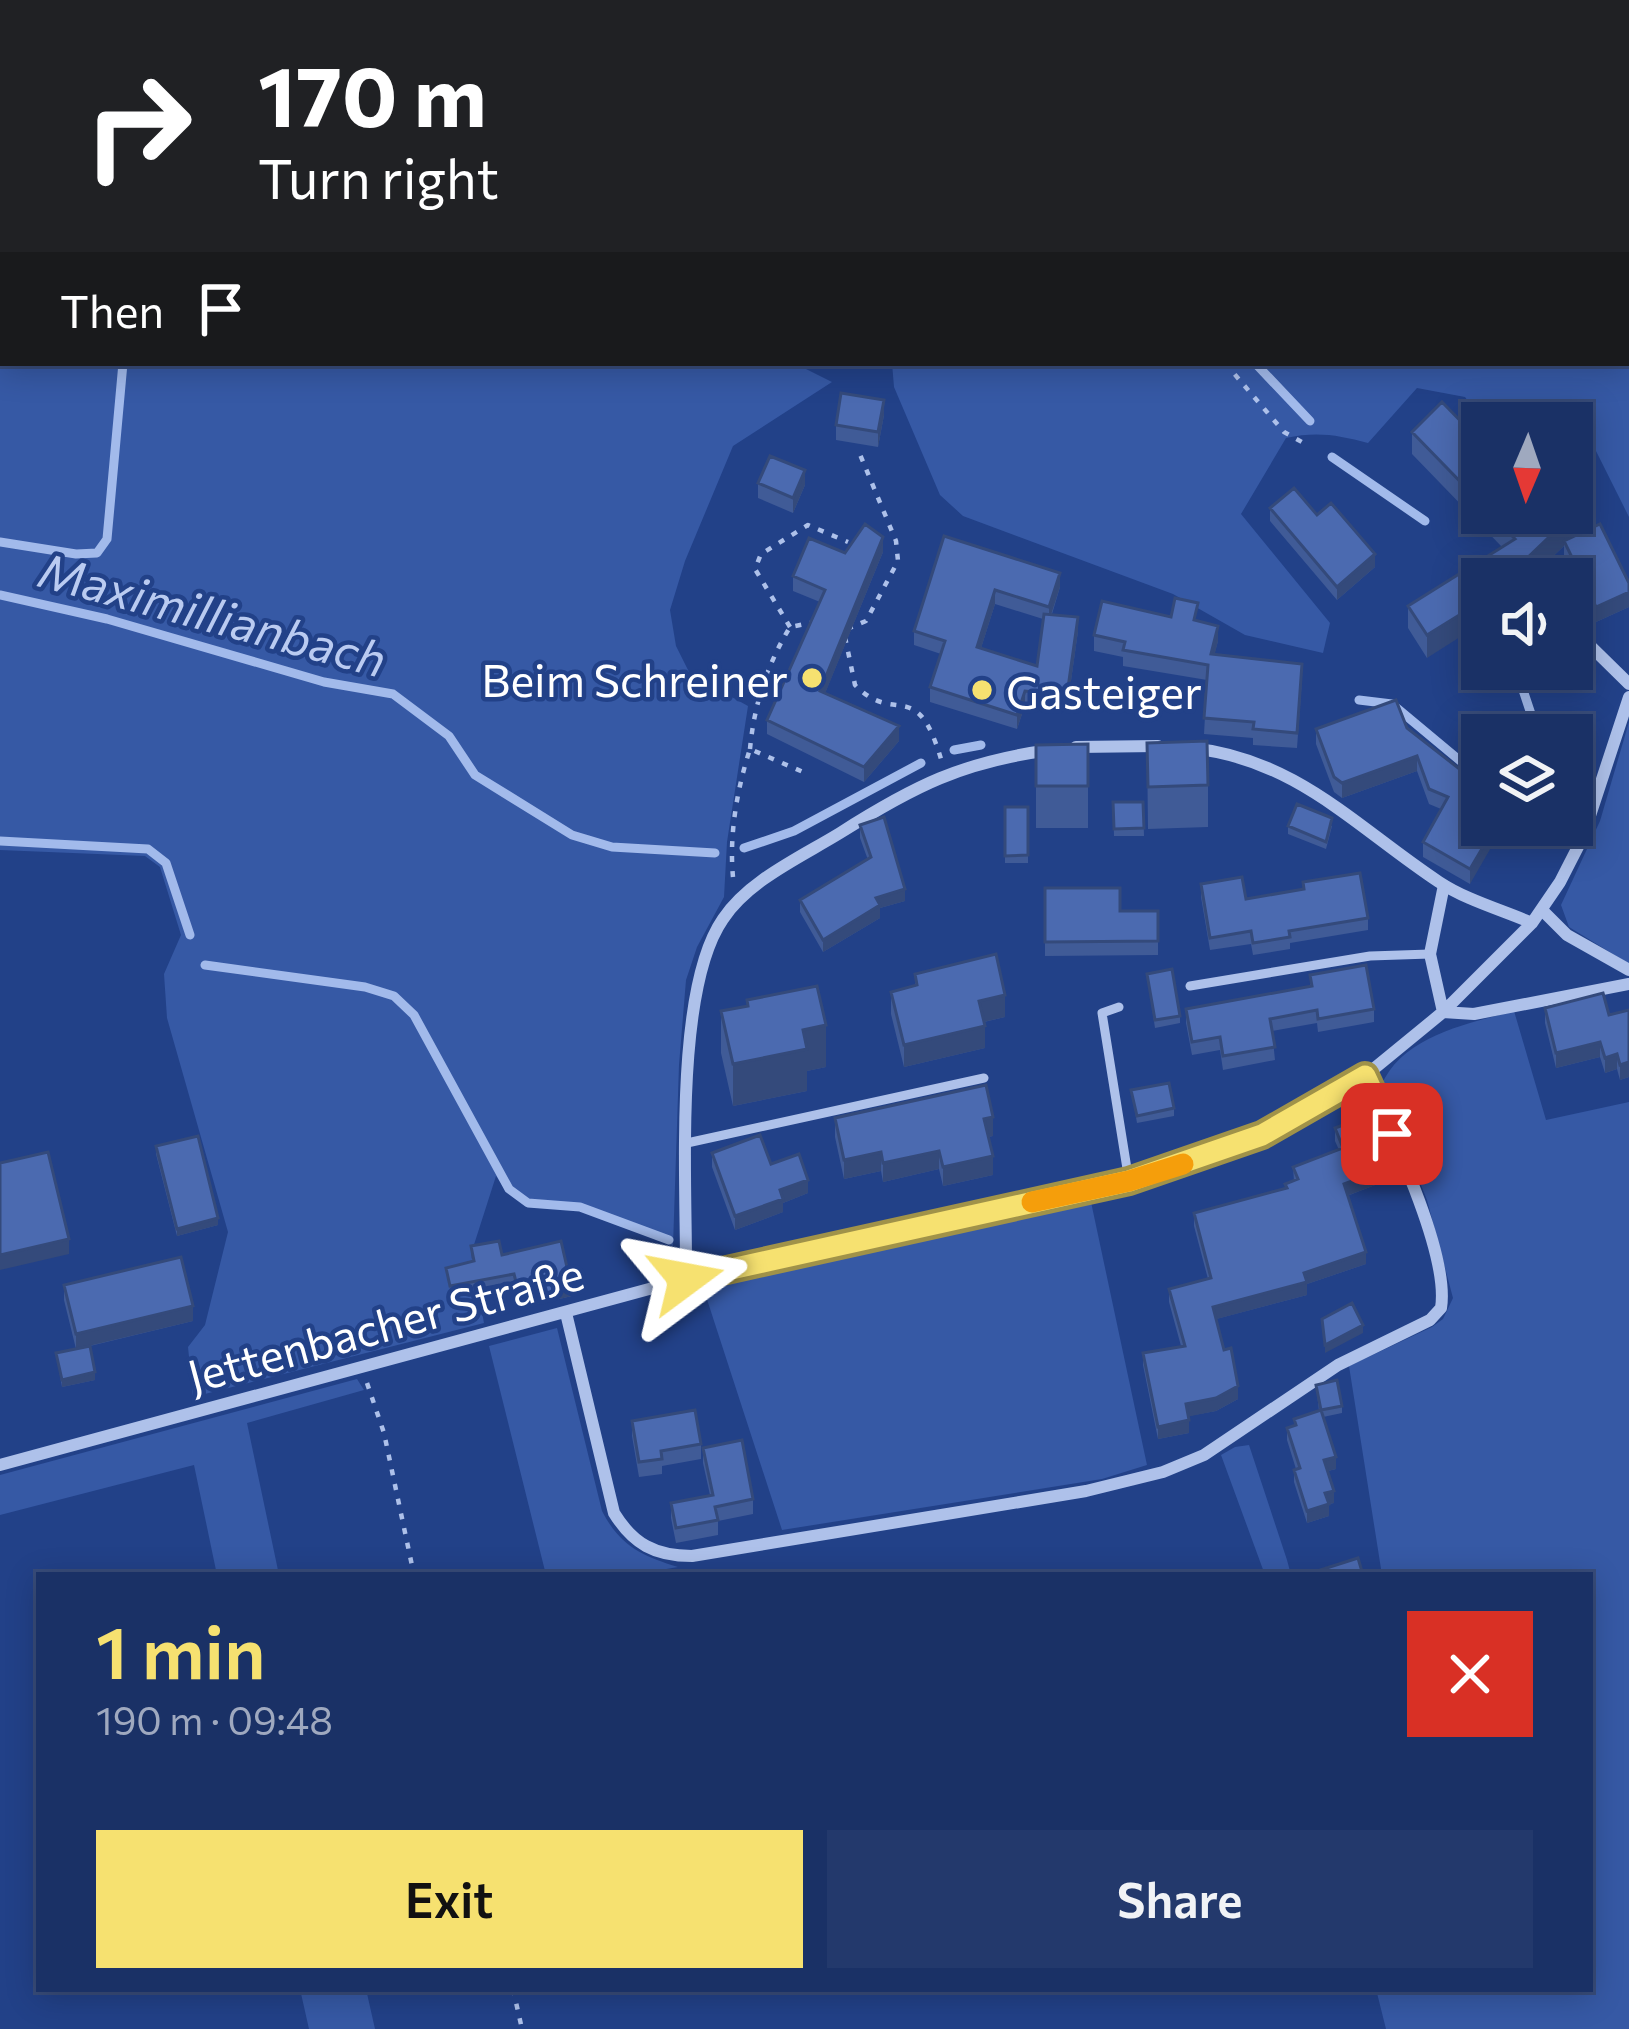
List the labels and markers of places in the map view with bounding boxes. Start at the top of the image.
place label: Beim Schreiner [481,651,788,706]
place label: Gasteiger [1006,663,1202,718]
marker: Beim Schreiner [799,665,825,691]
marker: Gasteiger [969,677,995,703]
pin [1341,1083,1443,1185]

